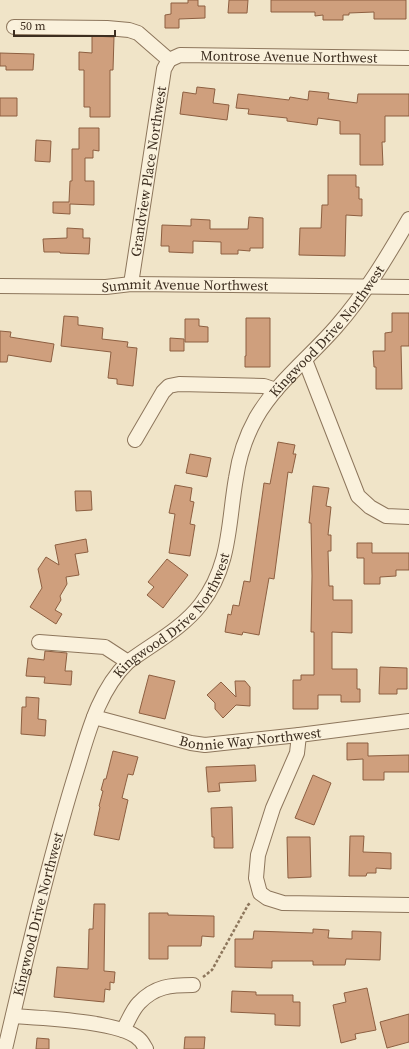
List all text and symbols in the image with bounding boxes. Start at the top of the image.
scale bar [14,12,115,38]
text: 50 m [20,18,46,34]
street label: Montrose Avenue Northwest [200,45,378,68]
street label: Grandview Place Northwest [125,84,171,258]
street label: Kingwood Drive Northwest [264,261,389,401]
street label: Summit Avenue Northwest [102,274,269,297]
street label: Kingwood Drive Northwest [108,550,234,682]
street label: Bonnie Way Northwest [177,722,323,755]
street label: Kingwood Drive Northwest [8,829,68,998]

